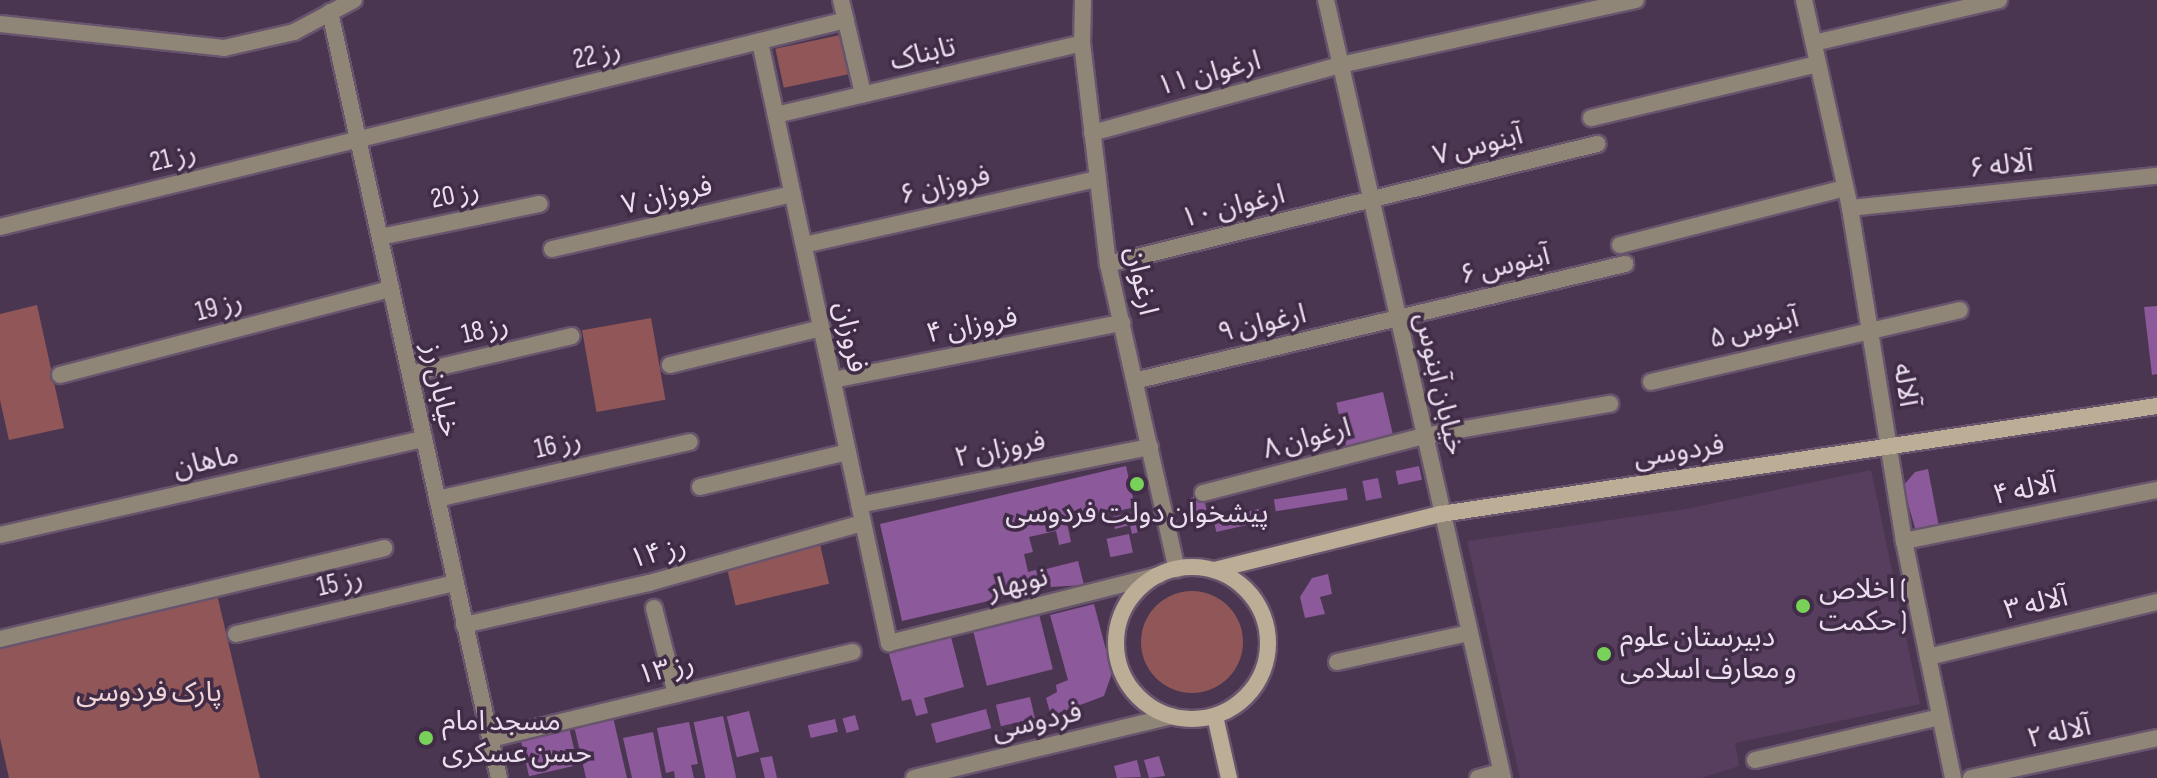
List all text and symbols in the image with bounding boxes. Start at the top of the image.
street label: تابناک [887,30,959,78]
street label: رز 22 [570,33,624,77]
street label: ارغوان ۱۱ [1154,44,1264,104]
street label: آبنوس ۷ [1430,119,1526,173]
street label: رز 21 [146,136,200,180]
street label: آلاله ۶ [1967,146,2035,186]
street label: فروزان ۶ [896,159,994,213]
street label: فروزان ۷ [618,169,716,223]
street label: رز 20 [428,173,482,217]
street label: ارغوان ۱۰ [1178,178,1288,236]
street label: آبنوس ۶ [1457,239,1553,293]
street label: ارغوان [1117,244,1165,318]
street label: رز 19 [192,285,246,329]
street label: ارغوان ۹ [1214,298,1310,350]
street label: فروزان [826,299,874,375]
street label: فروزان ۴ [924,301,1020,351]
street label: آبنوس ۵ [1706,302,1802,356]
street label: رز 18 [458,308,512,352]
street label: خیابان آبنوس [1406,309,1472,459]
street label: خیابان رز [414,340,466,440]
street label: آلاله [1885,361,1925,409]
street label: ارغوان ۸ [1259,411,1355,467]
street label: رز 16 [531,423,585,467]
street label: فروزان ۲ [952,425,1048,475]
street label: فردوسی [1631,428,1727,476]
street label: ماهان [170,438,242,486]
street label: آلاله ۴ [1990,467,2060,513]
marker: پیشخوان دولت فردوسی [1128,475,1146,493]
place label: پیشخوان دولت فردوسی [1005,497,1269,531]
street label: رز ۱۴ [626,529,690,577]
street label: نوبهار [984,560,1052,608]
street label: رز 15 [314,561,366,605]
place label: اخلاص ( حکمت ) [1819,573,1907,639]
street label: آلاله ۳ [2001,580,2071,628]
marker: اخلاص ( حکمت ) [1794,597,1812,615]
place label: دبیرستان علوم و معارف اسلامی [1620,621,1797,687]
marker: دبیرستان علوم و معارف اسلامی [1595,645,1613,663]
street label: رز ۱۳ [634,647,698,693]
park label: پارک فردوسی [76,676,222,710]
street label: فردوسی [989,695,1085,749]
place label: مسجد امام حسن عسکری [442,705,592,771]
street label: آلاله ۲ [2024,710,2094,756]
marker: مسجد امام حسن عسکری [417,729,435,747]

